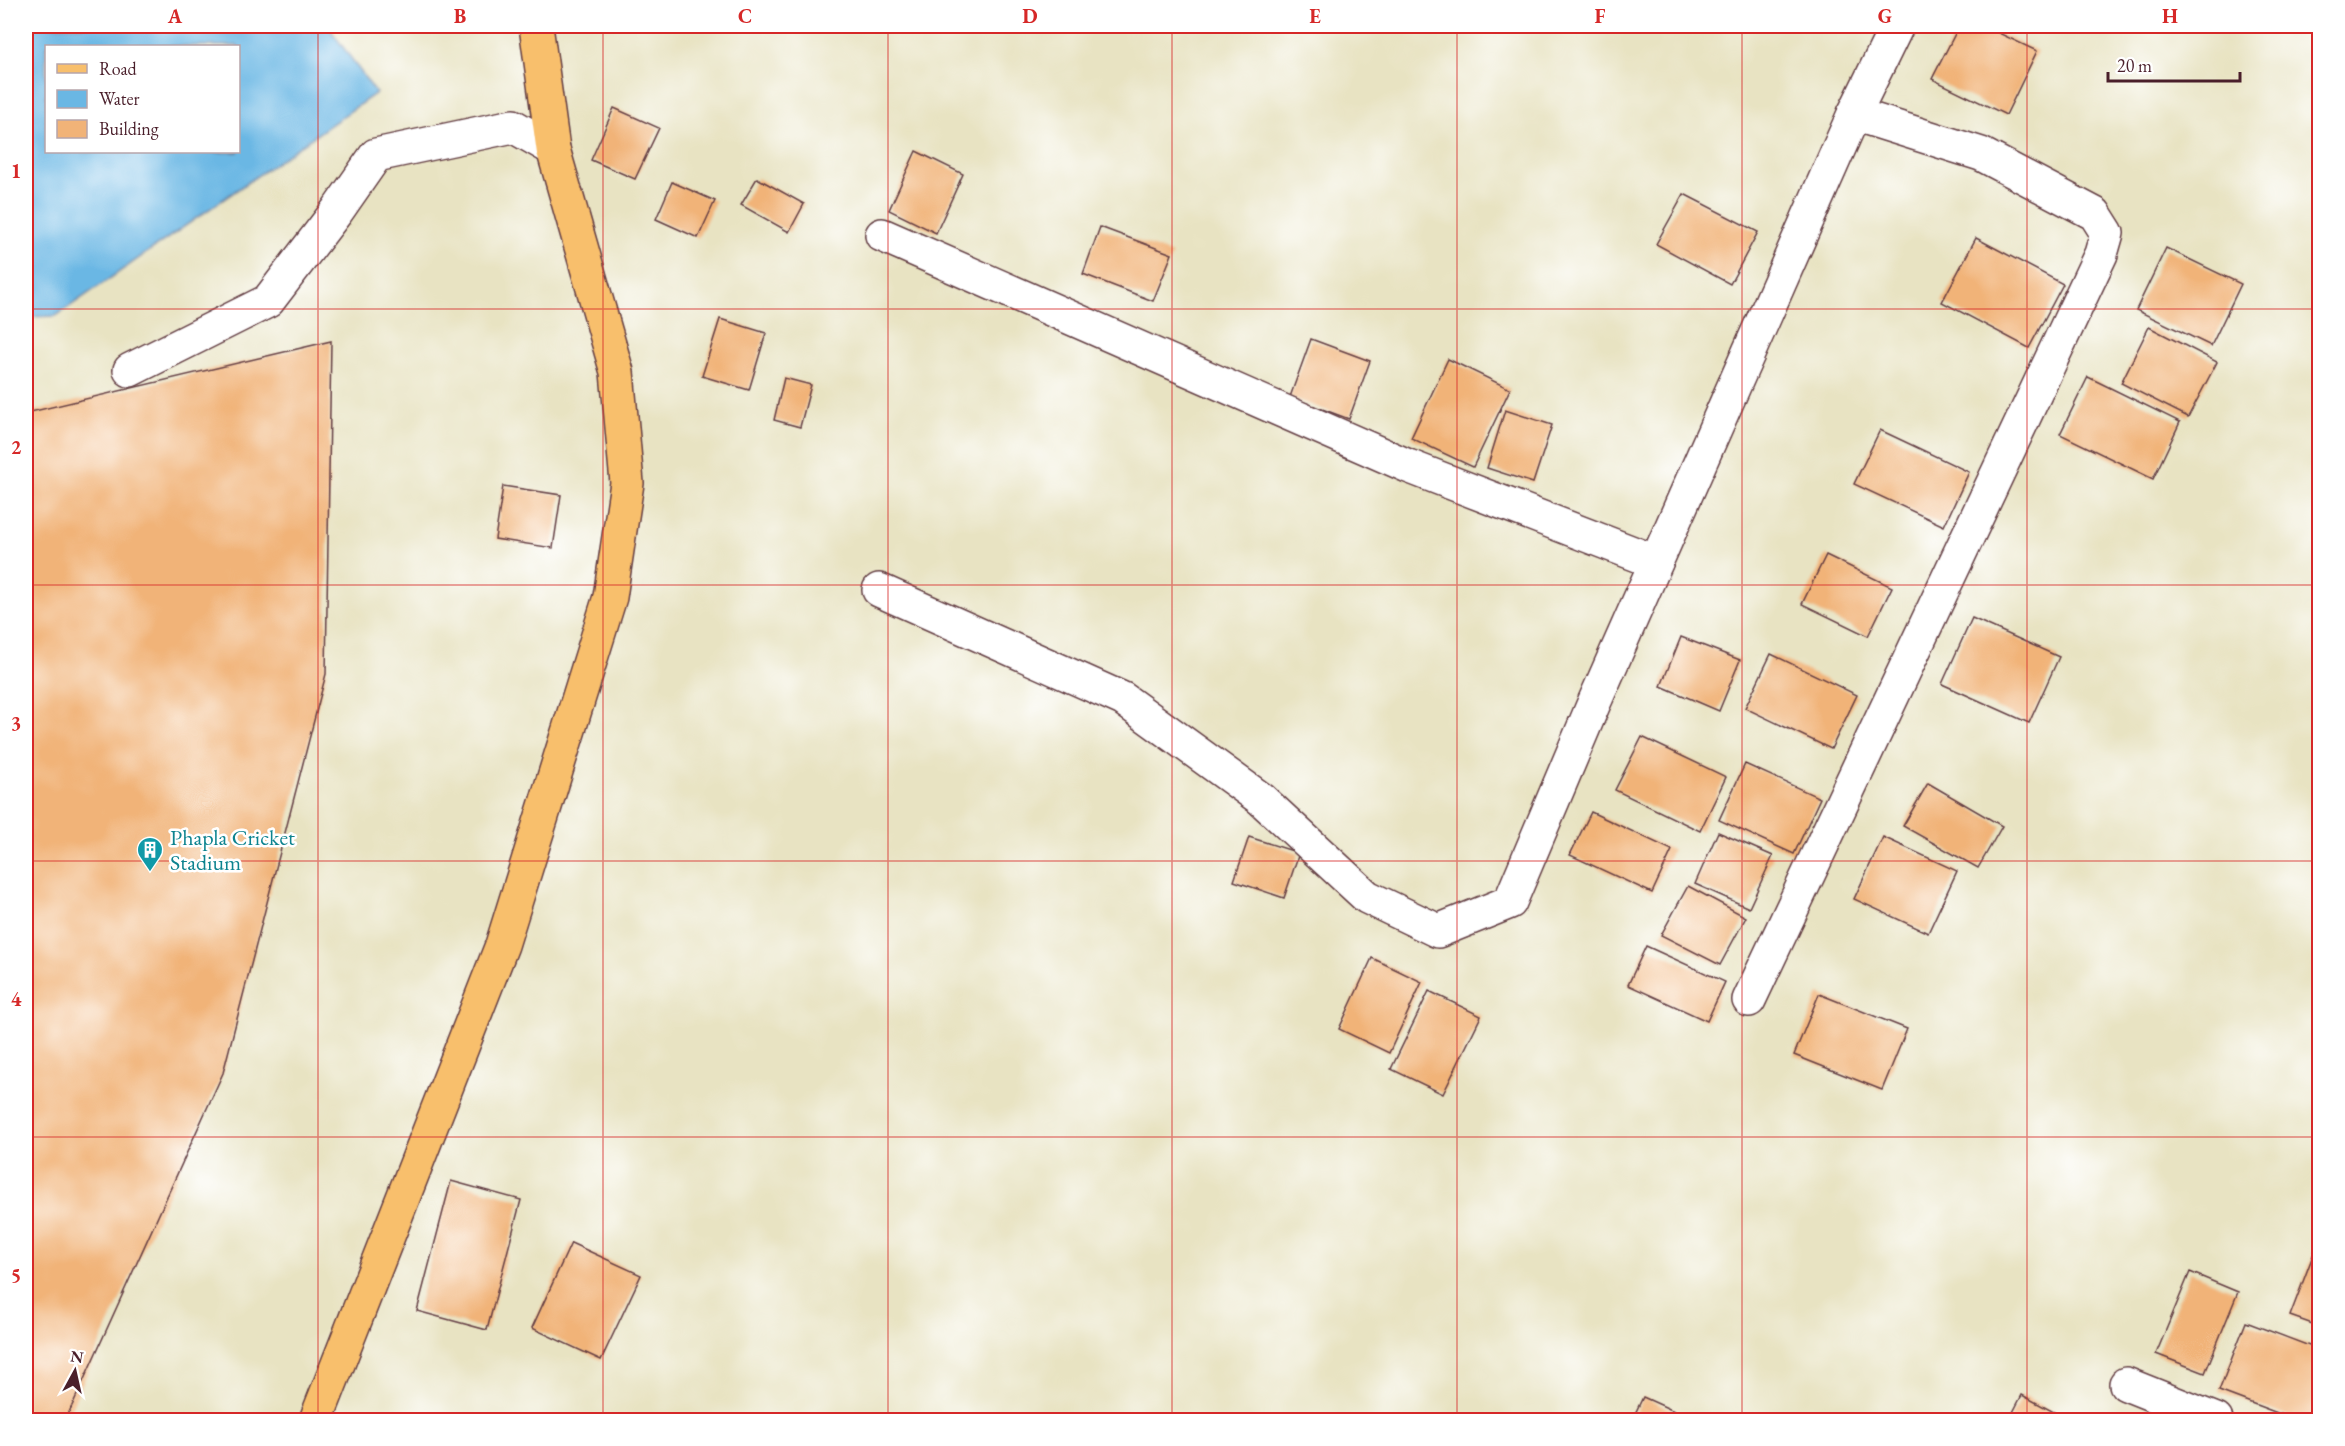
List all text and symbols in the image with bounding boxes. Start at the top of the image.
text: A [167,3,183,29]
text: B [454,3,466,29]
text: C [738,3,752,29]
text: D [1022,3,1038,29]
text: E [1309,3,1321,29]
text: F [1595,3,1606,29]
text: G [1878,3,1892,29]
text: H [2162,3,2178,29]
legend [45,45,240,153]
scale bar [2108,45,2240,83]
text: 20 m [2117,54,2152,77]
text: Road [99,57,138,80]
text: Water [99,87,140,110]
text: Building [99,117,159,140]
text: 1 [11,158,21,184]
text: 2 [11,434,22,460]
text: 3 [11,710,21,736]
place label: Phapla Cricket Stadium [170,823,295,877]
building icon: Phapla Cricket Stadium [135,835,165,873]
text: 4 [11,986,22,1012]
text: 5 [11,1262,21,1288]
north arrow [45,1341,105,1401]
text: N [69,1345,85,1368]

